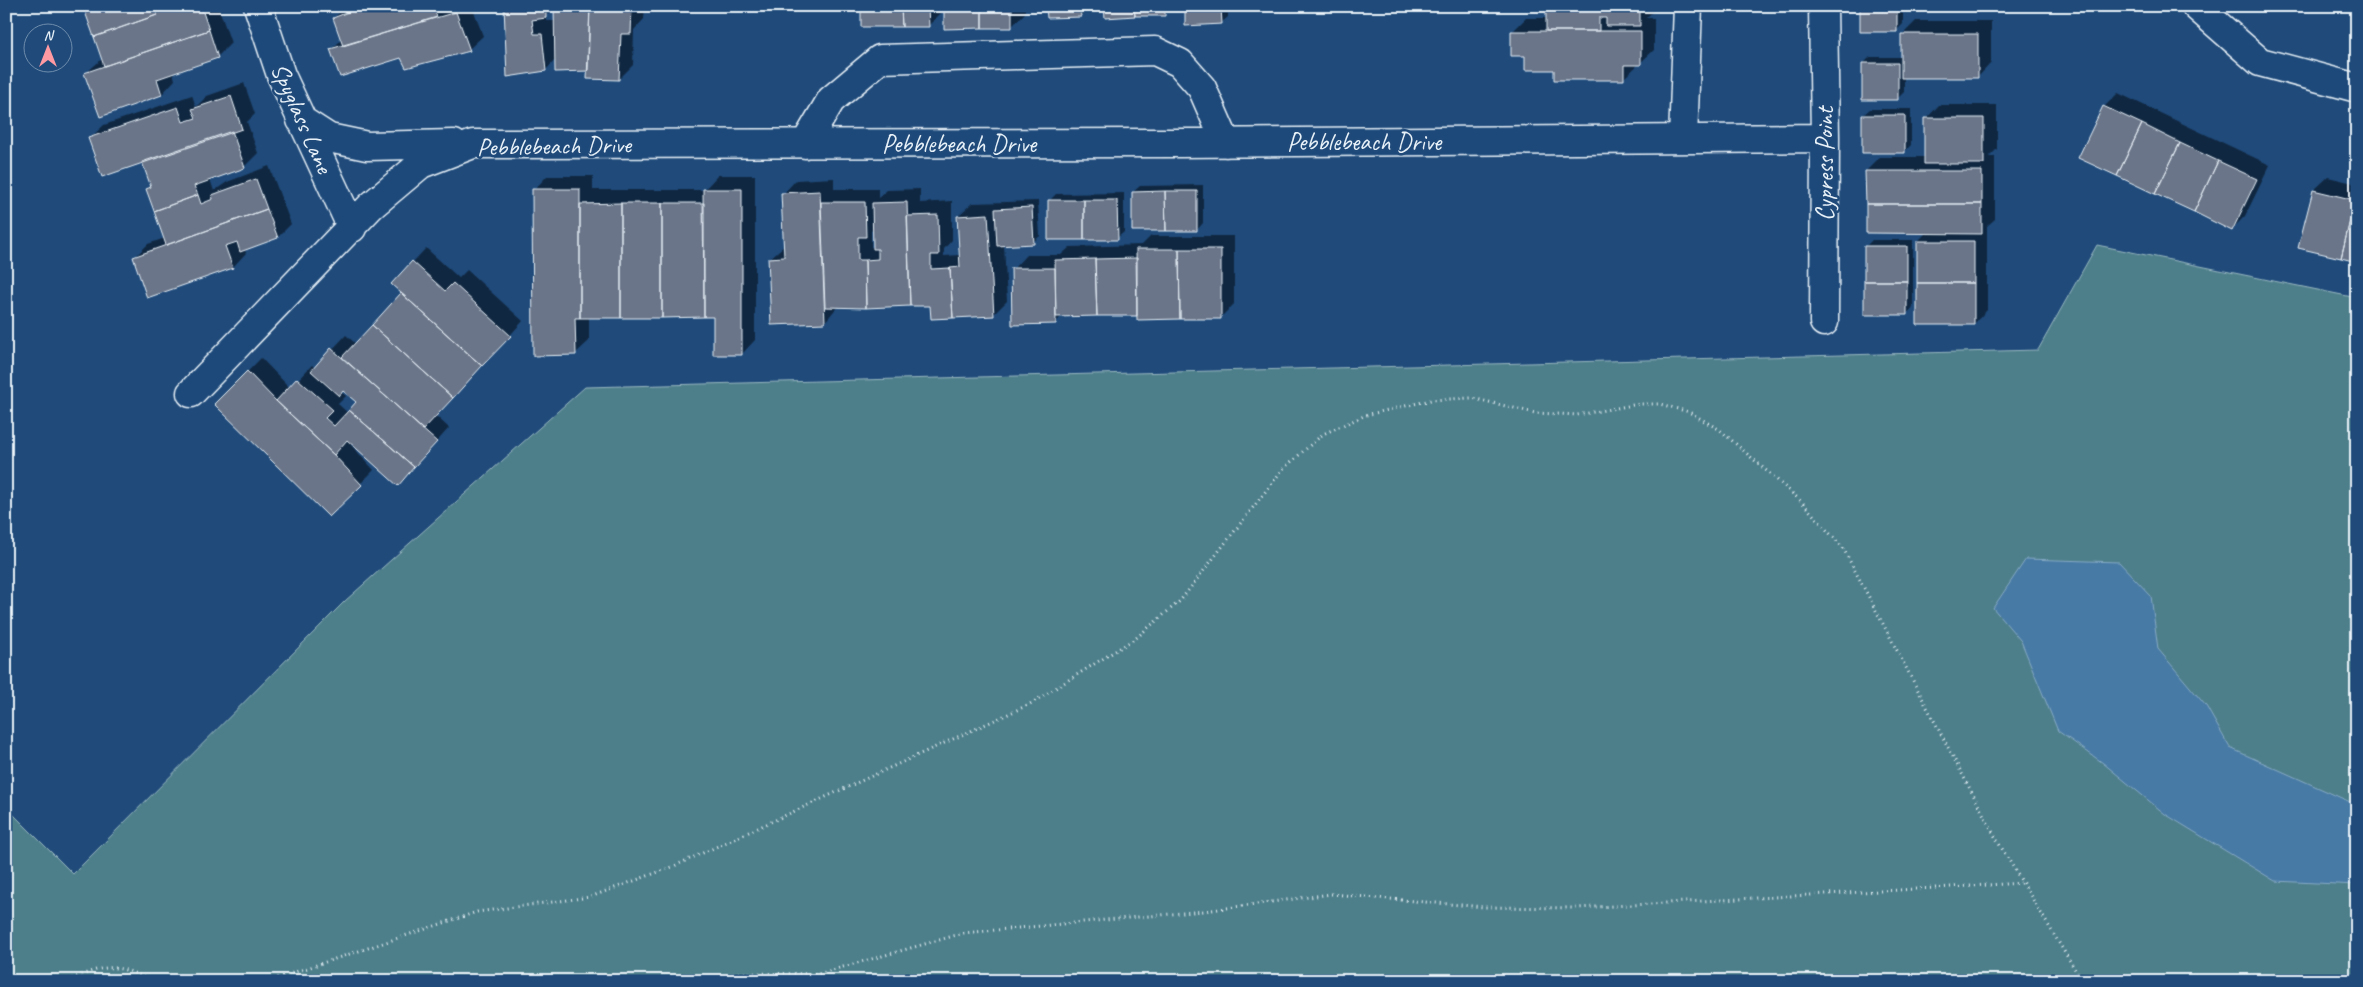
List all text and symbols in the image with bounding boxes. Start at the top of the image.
north arrow [22,22,72,72]
text: N [44,27,55,44]
street label: Spyglass Lane [264,58,341,180]
street label: Cypress Point [1809,104,1841,221]
street label: Pebblebeach Drive [1287,126,1443,158]
street label: Pebblebeach Drive [882,128,1038,160]
street label: Pebblebeach Drive [477,129,633,163]

